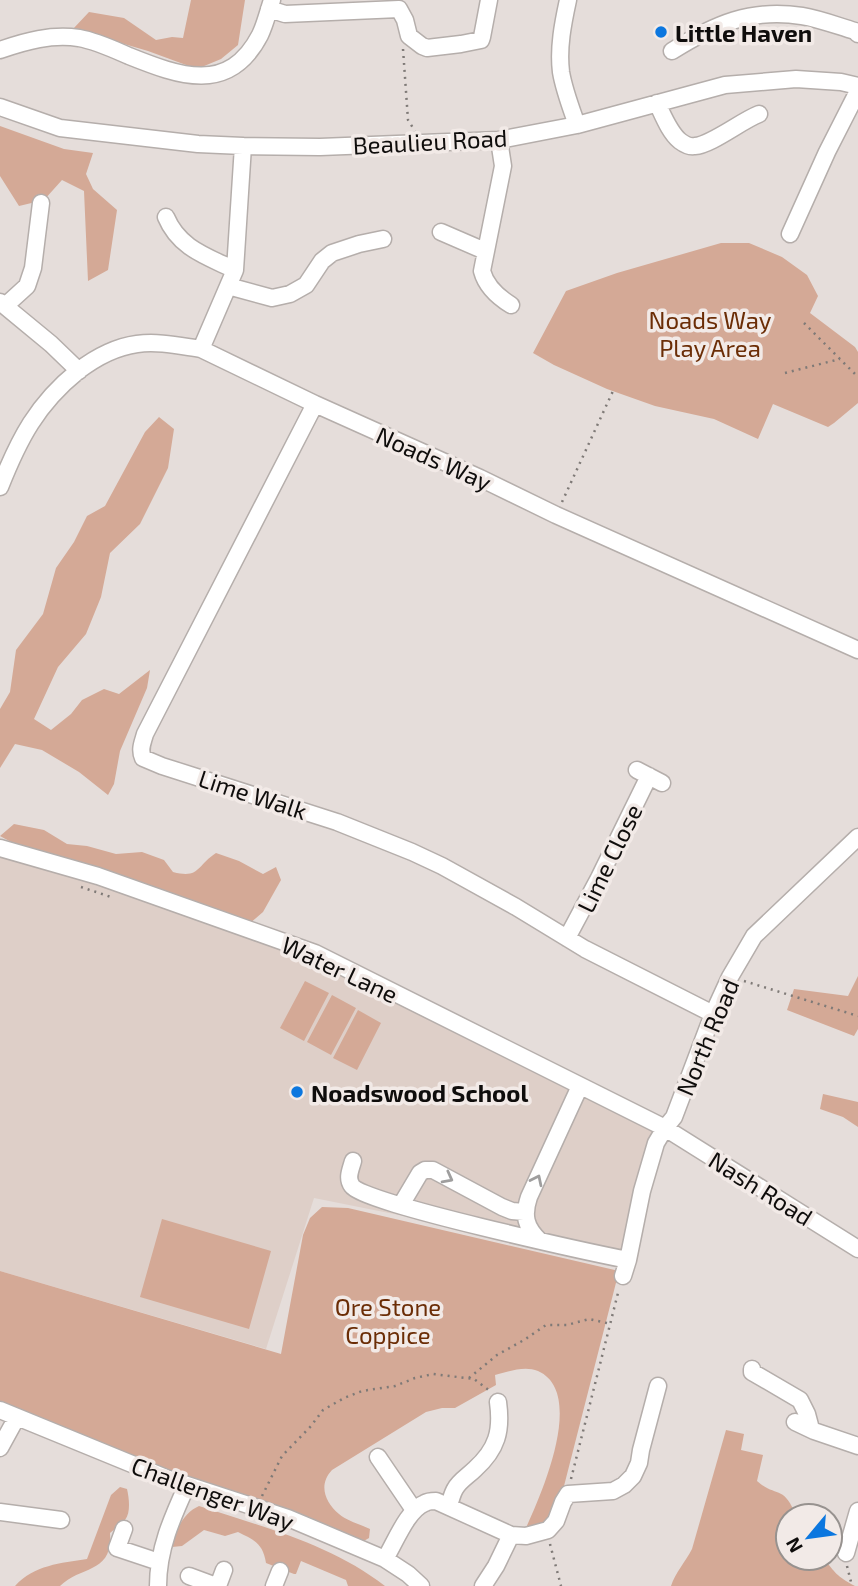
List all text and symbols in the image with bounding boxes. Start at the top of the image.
place label: Little Haven [675,18,812,47]
marker: Little Haven [653,24,669,40]
street label: Beaulieu Road [352,122,508,160]
park label: Noads Way Play Area [648,305,772,362]
street label: Noads Way [372,420,496,496]
street label: Lime Walk [195,763,311,825]
street label: Lime Close [570,799,648,917]
street label: Water Lane [277,930,403,1008]
street label: North Road [669,974,745,1100]
place label: Noadswood School [311,1078,528,1107]
marker: Noadswood School [289,1084,305,1100]
street label: Nash Road [704,1145,818,1231]
one-way arrow [441,1170,453,1183]
one-way arrow [529,1175,543,1187]
park label: Ore Stone Coppice [335,1292,441,1349]
street label: Challenger Way [128,1450,298,1536]
north arrow [774,1502,844,1572]
text: N [780,1534,807,1557]

